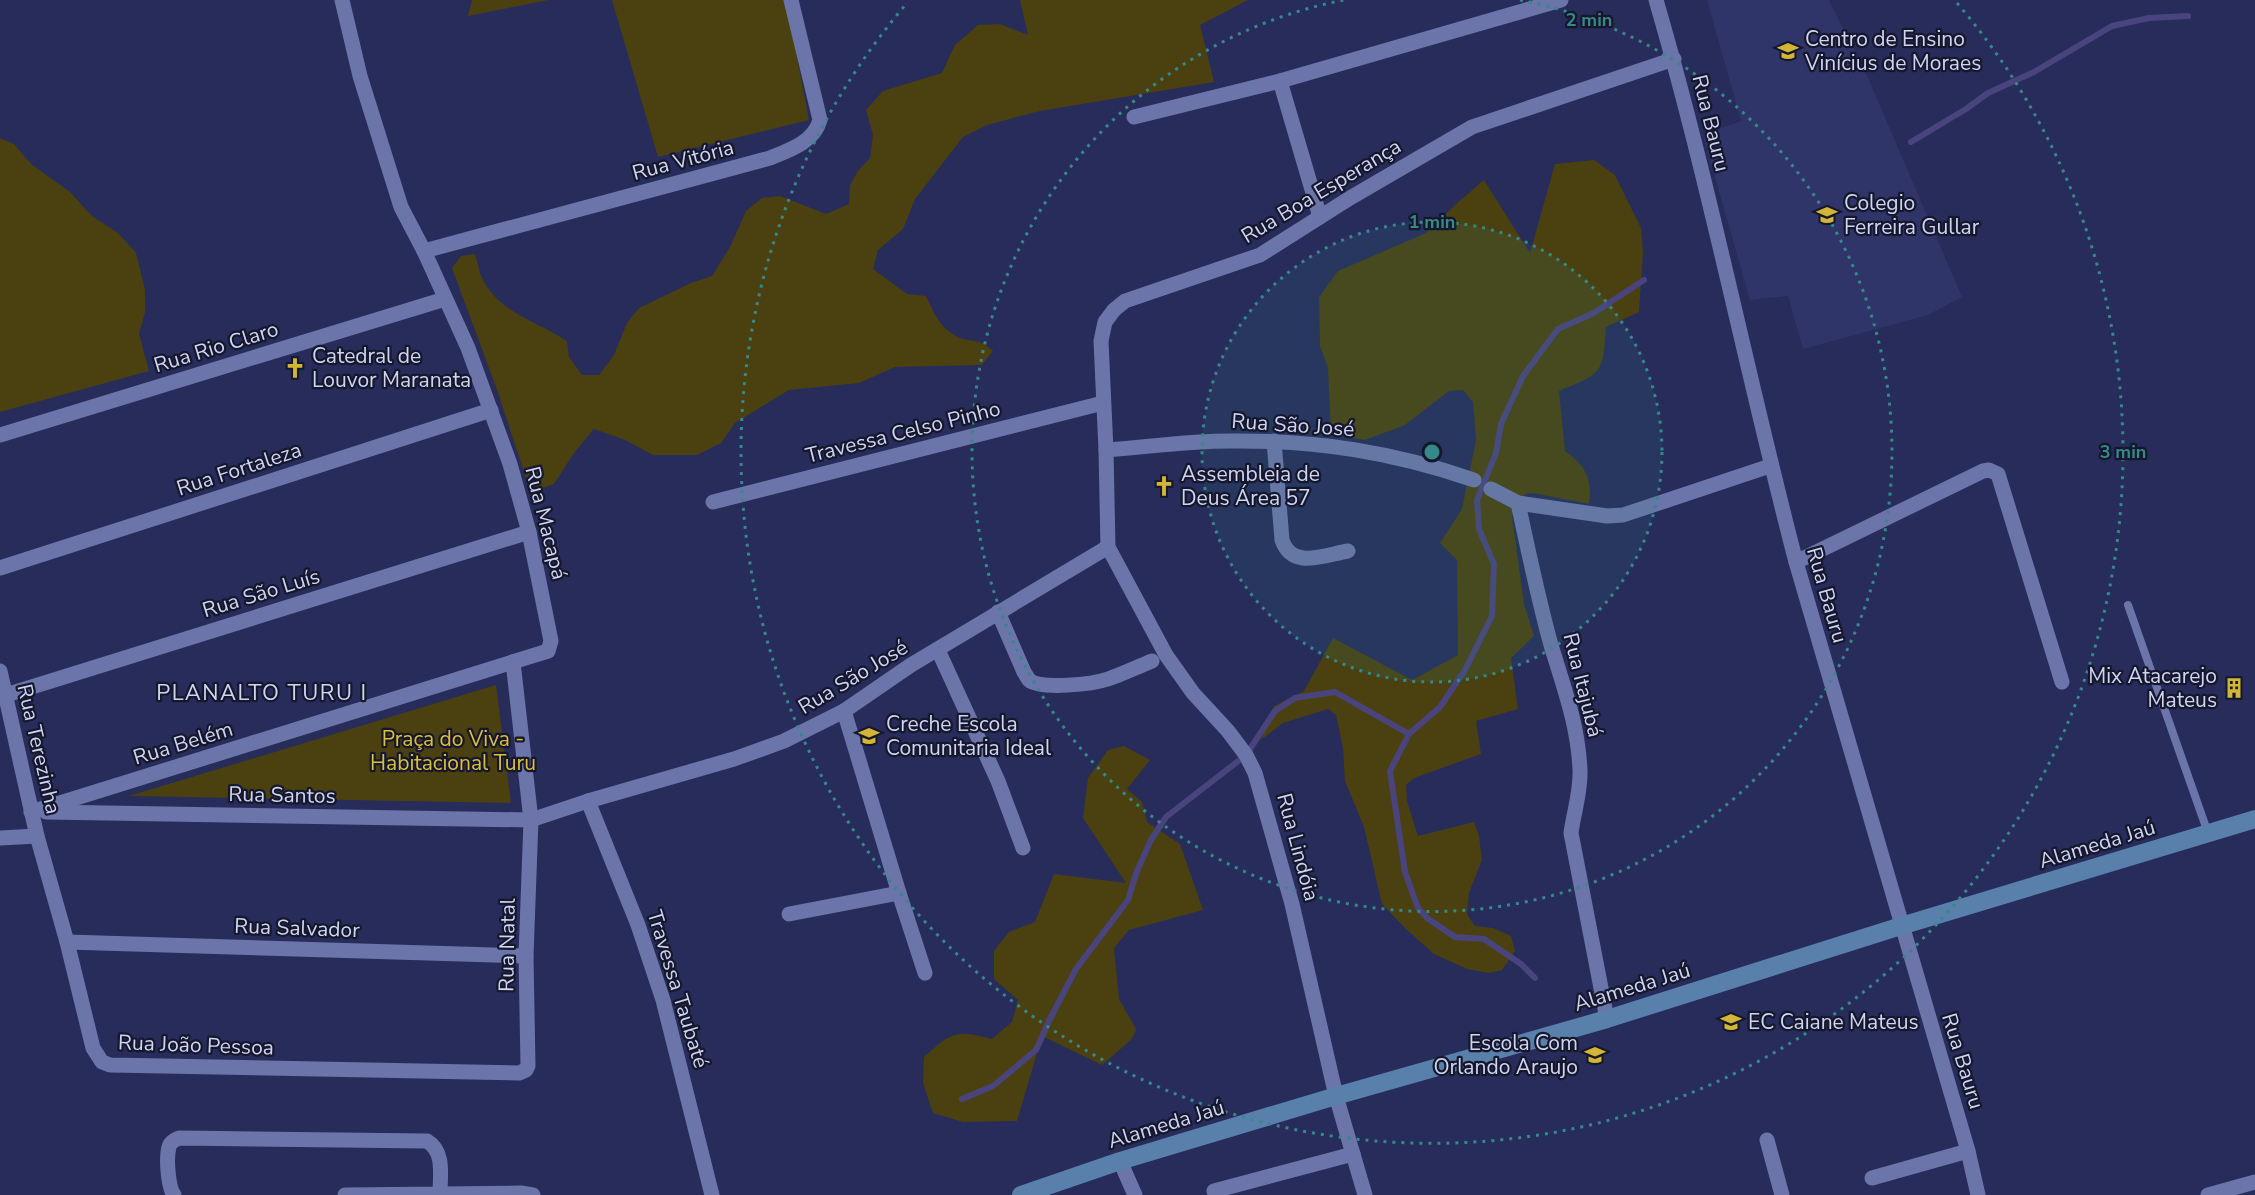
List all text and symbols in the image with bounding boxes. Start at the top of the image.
text: 2 min [1566,8,1612,32]
place label: Centro de Ensino Vinícius de Moraes [1804,25,1981,77]
school or university icon: Centro de Ensino Vinícius de Moraes [1776,39,1800,63]
street label: Rua Bauru [1685,72,1737,174]
street label: Rua Boa Esperança [1236,132,1406,250]
street label: Rua Vitória [629,133,737,187]
place label: Colegio Ferreira Gullar [1844,189,1980,241]
school or university icon: Colegio Ferreira Gullar [1815,203,1839,227]
text: 1 min [1409,210,1455,234]
street label: Rua Rio Claro [150,315,282,379]
place label: Catedral de Louvor Maranata [312,342,471,394]
church icon: Catedral de Louvor Maranata [283,356,307,380]
street label: Travessa Celso Pinho [803,394,1003,470]
street label: Rua São José [1231,407,1355,443]
street label: Rua Fortaleza [173,436,305,502]
text: 3 min [2100,440,2146,464]
centre of rings [1422,442,1442,462]
place label: Assembleia de Deus Área 57 [1181,460,1320,512]
street label: Rua Macapá [518,464,574,582]
church icon: Assembleia de Deus Área 57 [1152,474,1176,498]
street label: Rua Bauru [1800,544,1854,646]
street label: Rua São Luís [199,562,323,624]
street label: Rua Itajubá [1557,630,1609,740]
street label: Rua São José [793,633,913,721]
place label: Mix Atacarejo Mateus [2088,662,2217,714]
building icon: Mix Atacarejo Mateus [2222,676,2246,700]
district label: PLANALTO TURU I [156,678,368,708]
street label: Rua Terezinha [10,681,68,817]
place label: Creche Escola Comunitaria Ideal [886,710,1052,762]
street label: Rua Belém [130,715,236,771]
school or university icon: Creche Escola Comunitaria Ideal [857,724,881,748]
park label: Praça do Viva - Habitacional Turu [370,725,536,777]
street label: Rua Santos [228,780,336,810]
street label: Rua Lindóia [1270,790,1326,904]
street label: Alameda Jaú [2035,813,2159,875]
street label: Rua Natal [492,897,522,992]
street label: Travessa Taubaté [641,907,715,1071]
street label: Rua Salvador [234,912,361,944]
street label: Alameda Jaú [1570,956,1694,1018]
place label: EC Caiane Mateus [1748,1008,1919,1036]
school or university icon: EC Caiane Mateus [1719,1010,1743,1034]
street label: Rua Bauru [1935,1010,1991,1112]
street label: Rua João Pessoa [118,1028,274,1062]
place label: Escola Com Orlando Araujo [1434,1029,1578,1081]
school or university icon: Escola Com Orlando Araujo [1583,1043,1607,1067]
street label: Alameda Jaú [1104,1093,1228,1155]

